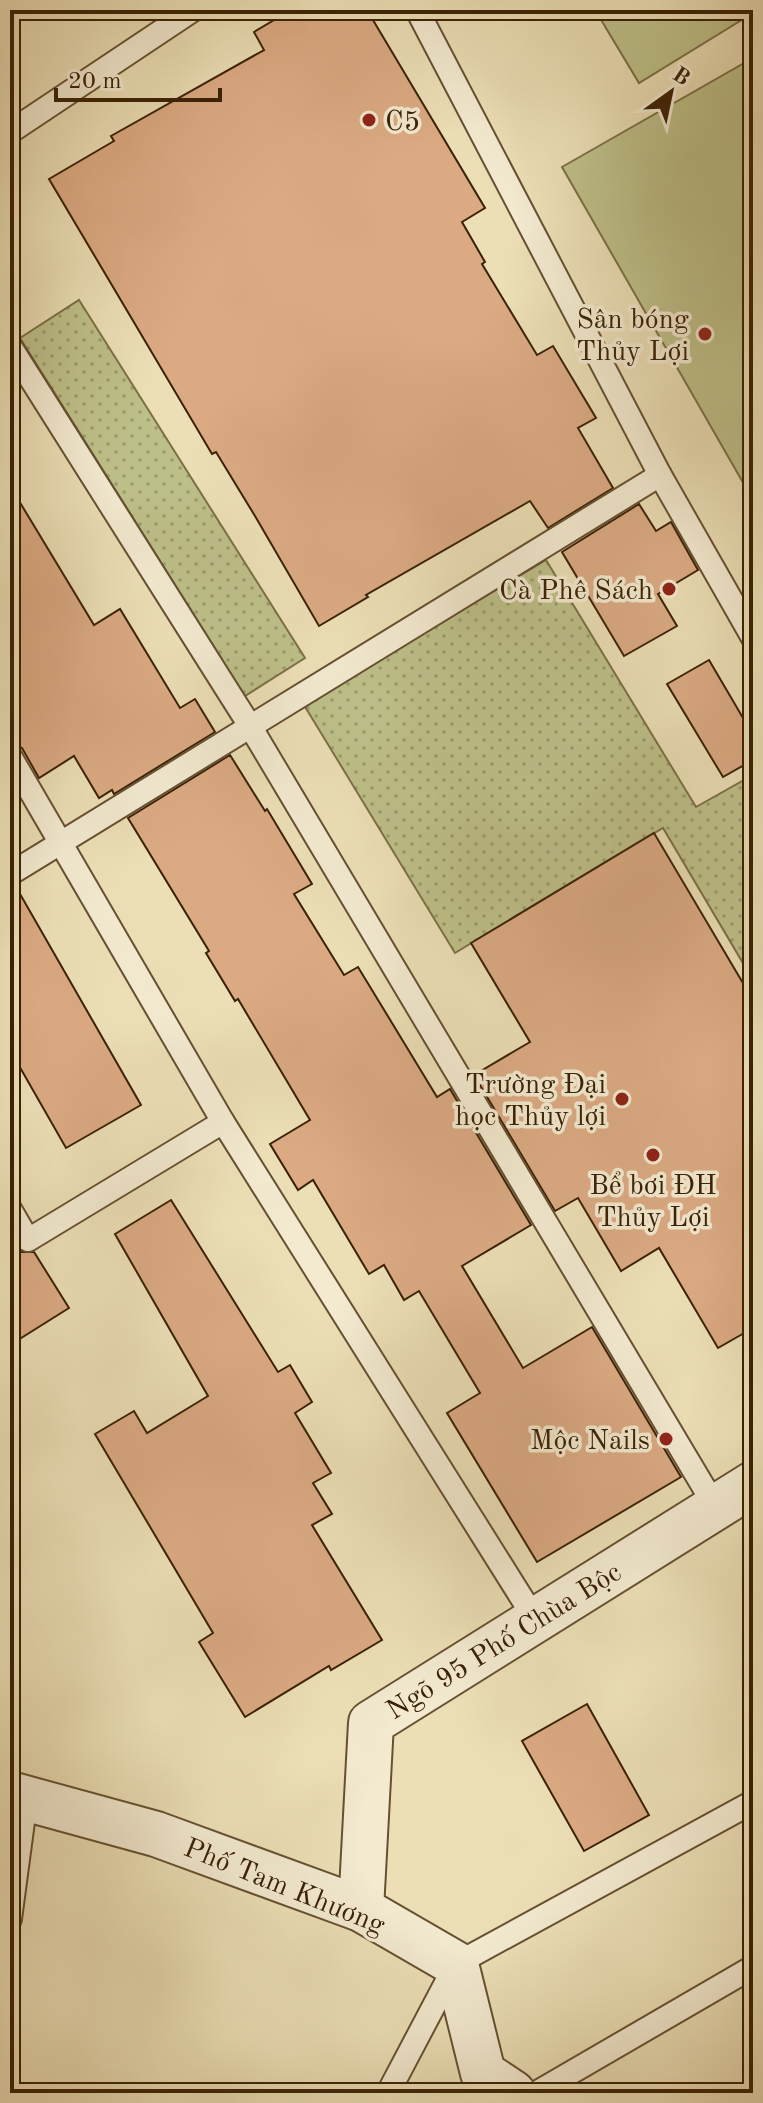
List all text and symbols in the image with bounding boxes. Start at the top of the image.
scale bar [56,52,220,102]
north arrow [631,52,711,132]
text: B [668,63,693,90]
text: 20 m [68,70,122,94]
place label: C5 [385,109,420,137]
marker: C5 [360,111,378,129]
place label: Sân bóng Thủy Lợi [576,307,689,367]
marker: Sân bóng Thủy Lợi [696,325,714,343]
place label: Cà Phê Sách [499,578,653,606]
marker: Cà Phê Sách [660,580,678,598]
place label: Trường Đại học Thủy lợi [455,1072,606,1132]
marker: Trường Đại học Thủy lợi [613,1090,631,1108]
marker: Bể bơi ĐH Thủy Lợi [644,1146,662,1164]
place label: Bể bơi ĐH Thủy Lợi [589,1171,717,1233]
place label: Mộc Nails [530,1428,650,1456]
marker: Mộc Nails [657,1430,675,1448]
street label: Ngõ 95 Phố Chùa Bộc [382,1558,627,1726]
street label: Phố Tam Khương [179,1834,389,1941]

